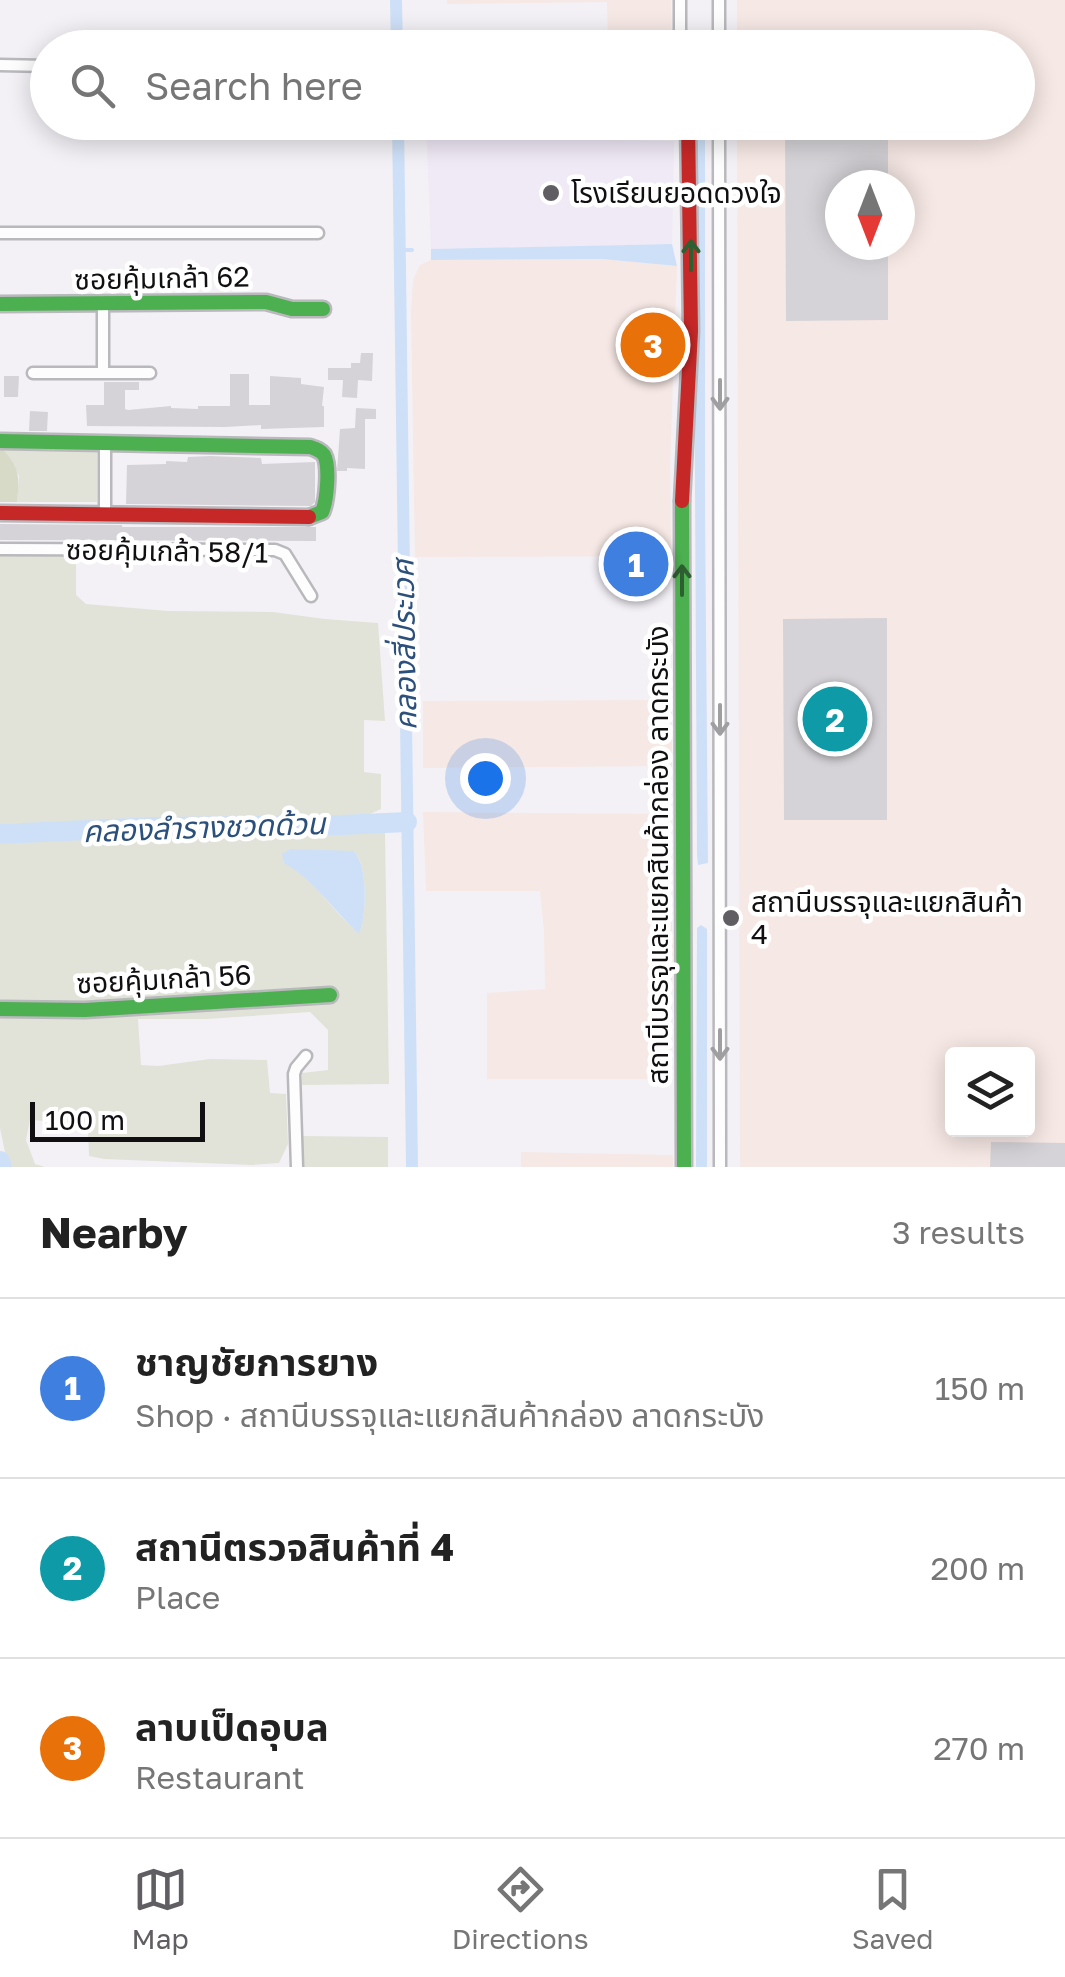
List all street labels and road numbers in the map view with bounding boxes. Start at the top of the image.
street label: ซอยคุ้มเกล้า 62 [74,259,250,297]
street label: ซอยคุ้มเกล้า 58/1 [66,532,268,570]
street label: สถานีบรรจุและแยกสินค้ากล่อง ลาดกระบัง [641,625,675,1085]
street label: ซอยคุ้มเกล้า 56 [76,957,252,1001]

